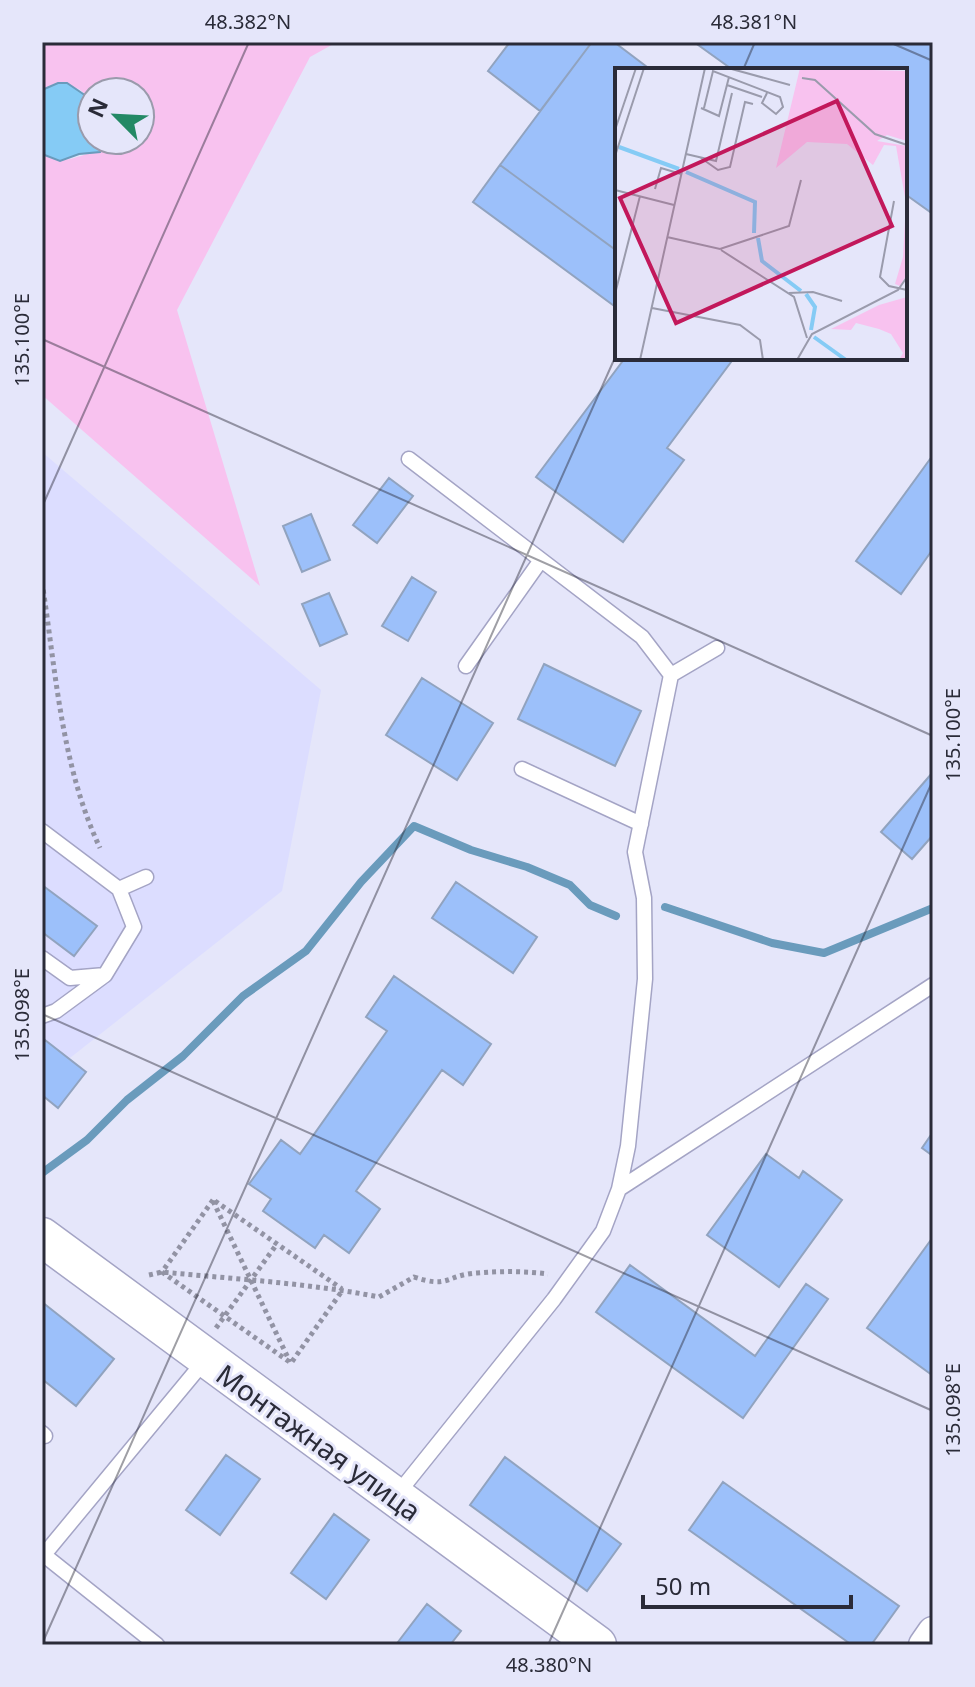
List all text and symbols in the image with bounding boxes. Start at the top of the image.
text: 48.382°N [205,8,291,35]
text: 48.381°N [711,8,797,35]
inset map [615,68,907,360]
north arrow [76,76,156,156]
text: N [79,93,114,122]
text: 135.100°E [8,293,35,387]
text: 135.100°E [939,688,966,782]
text: 135.098°E [8,968,35,1062]
street label: Монтажная улица [209,1355,429,1529]
text: 135.098°E [939,1363,966,1457]
scale bar [643,1559,851,1609]
text: 50 m [655,1569,711,1602]
text: 48.380°N [506,1651,592,1678]

